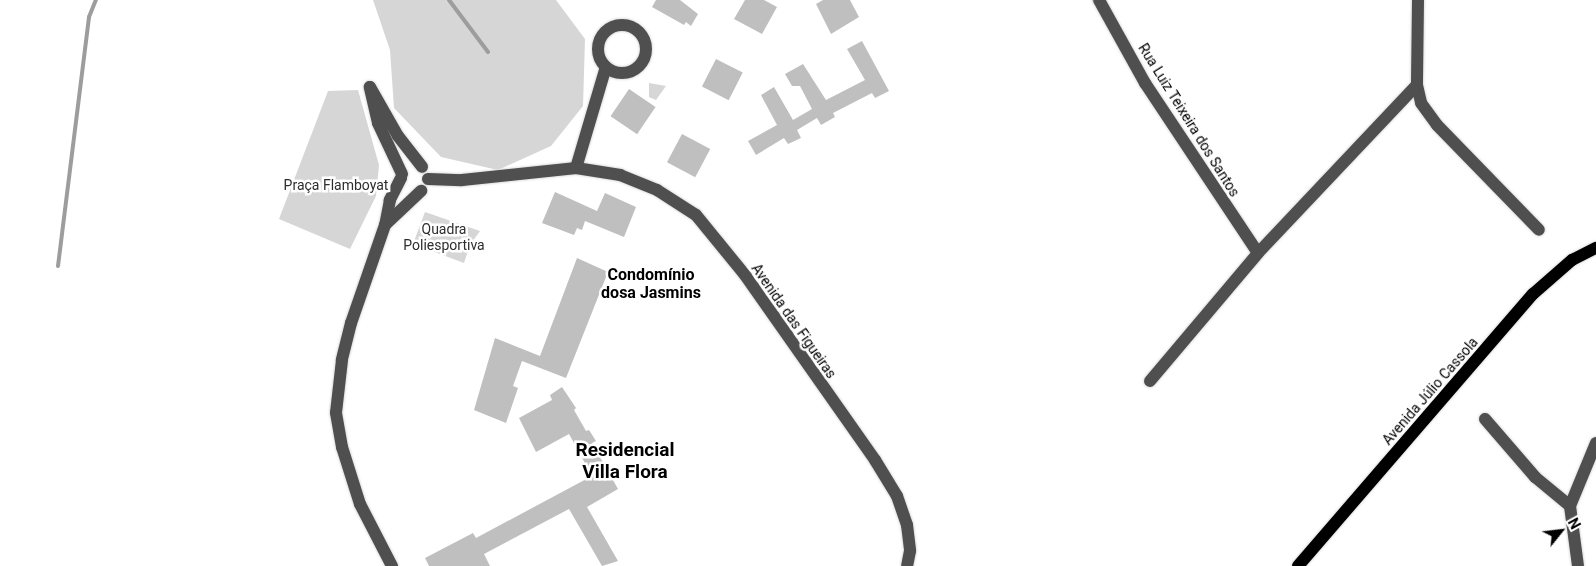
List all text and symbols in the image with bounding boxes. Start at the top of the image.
street label: Rua Luiz Teixeira dos Santos [1135,40,1243,200]
park label: Praça Flamboyat [284,177,388,193]
park label: Quadra Poliesportiva [403,221,485,253]
street label: Avenida das Figueiras [748,260,840,382]
district label: Condomínio dosa Jasmins [601,265,701,303]
street label: Avenida Júlio Cassola [1379,334,1481,448]
district label: Residencial Villa Flora [576,439,674,483]
north arrow [1536,506,1586,556]
text: N [1565,516,1584,532]

